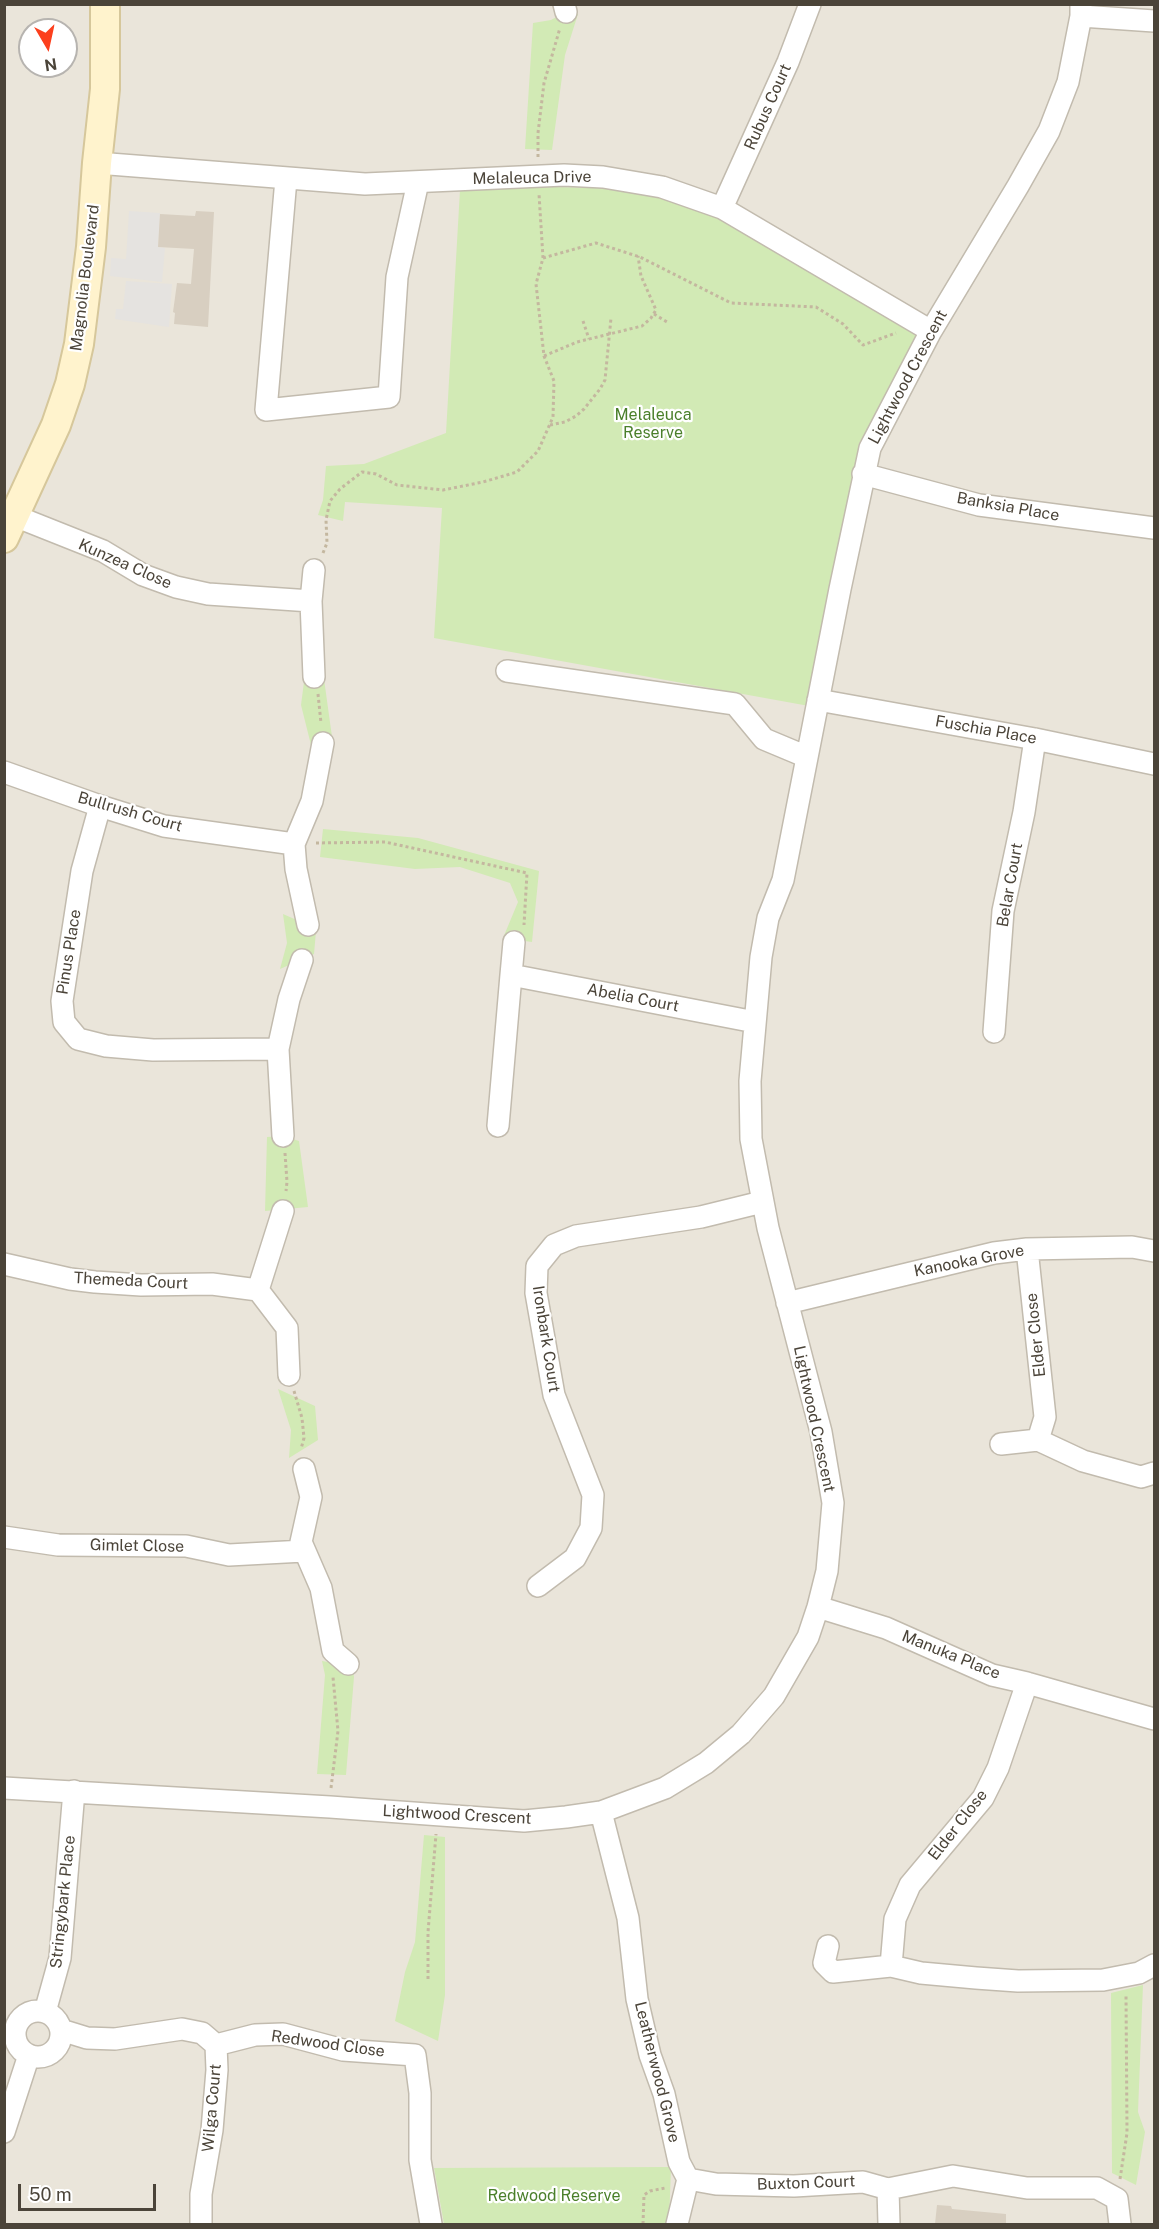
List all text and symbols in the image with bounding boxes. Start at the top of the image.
north arrow [18,18,78,78]
text: N [43,54,58,75]
street label: Rubus Court [740,61,796,153]
street label: Melaleuca Drive [472,167,592,189]
street label: Magnolia Boulevard [66,204,104,352]
street label: Lightwood Crescent [865,307,951,447]
park label: Melaleuca Reserve [615,405,691,443]
street label: Banksia Place [955,489,1061,525]
street label: Kunzea Close [75,535,175,593]
street label: Fuschia Place [934,712,1038,748]
street label: Bullrush Court [75,788,185,836]
street label: Belar Court [993,841,1027,929]
street label: Pinus Place [53,908,85,996]
street label: Abelia Court [585,980,681,1016]
street label: Kanooka Grove [912,1241,1026,1281]
street label: Themeda Court [73,1268,189,1294]
street label: Ironbark Court [528,1284,564,1394]
street label: Elder Close [1022,1292,1050,1378]
street label: Lightwood Crescent [789,1344,839,1494]
street label: Gimlet Close [90,1536,184,1556]
street label: Manuka Place [899,1627,1003,1683]
street label: Elder Close [924,1786,992,1864]
street label: Lightwood Crescent [382,1802,532,1828]
street label: Stringybark Place [46,1835,80,1969]
street label: Leatherwood Grove [630,1999,684,2145]
street label: Redwood Close [270,2027,386,2061]
street label: Wilga Court [199,2063,225,2153]
scale bar [21,2172,159,2210]
street label: Buxton Court [756,2172,856,2194]
text: 50 m [29,2184,72,2205]
park label: Redwood Reserve [487,2186,621,2206]

